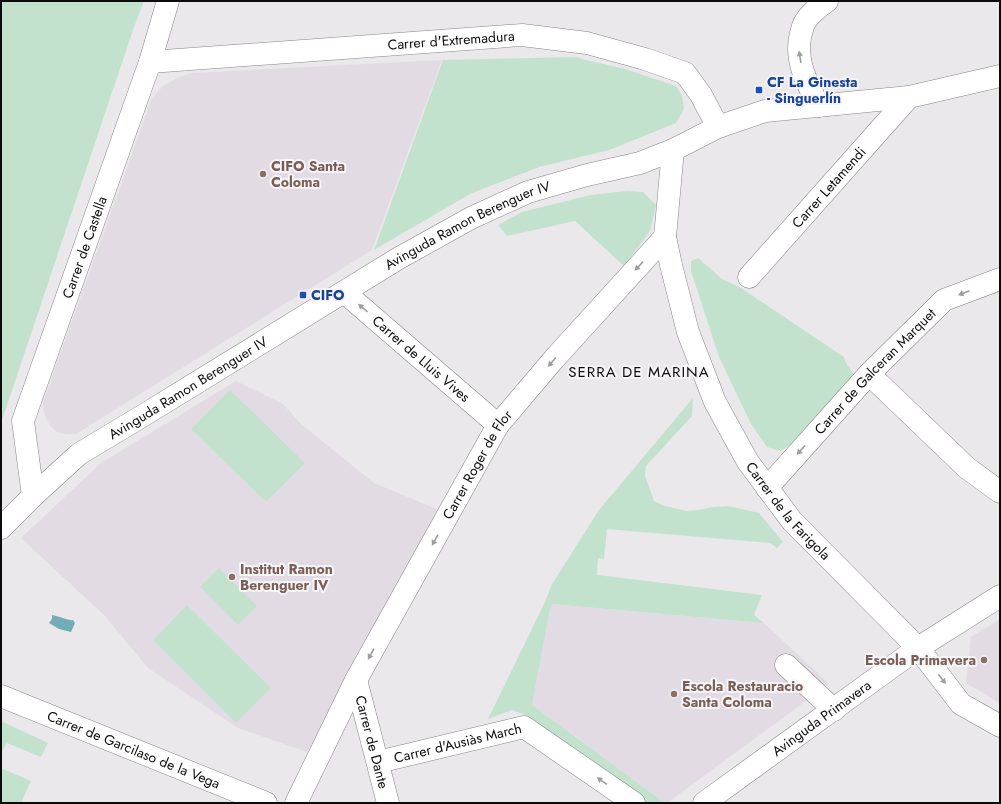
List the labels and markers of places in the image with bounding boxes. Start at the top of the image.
place label: CF La Ginesta - Singuerlín [767,72,858,108]
marker: CF La Ginesta - Singuerlín [754,85,764,95]
place label: CIFO Santa Coloma [271,156,345,192]
marker: CIFO Santa Coloma [258,169,268,179]
place label: CIFO [311,285,345,305]
marker: CIFO [298,290,308,300]
place label: Institut Ramon Berenguer IV [240,559,333,595]
marker: Institut Ramon Berenguer IV [227,572,237,582]
place label: Escola Primavera [865,650,976,670]
marker: Escola Primavera [979,655,989,665]
place label: Escola Restauracio Santa Coloma [682,676,803,712]
marker: Escola Restauracio Santa Coloma [669,689,679,699]

